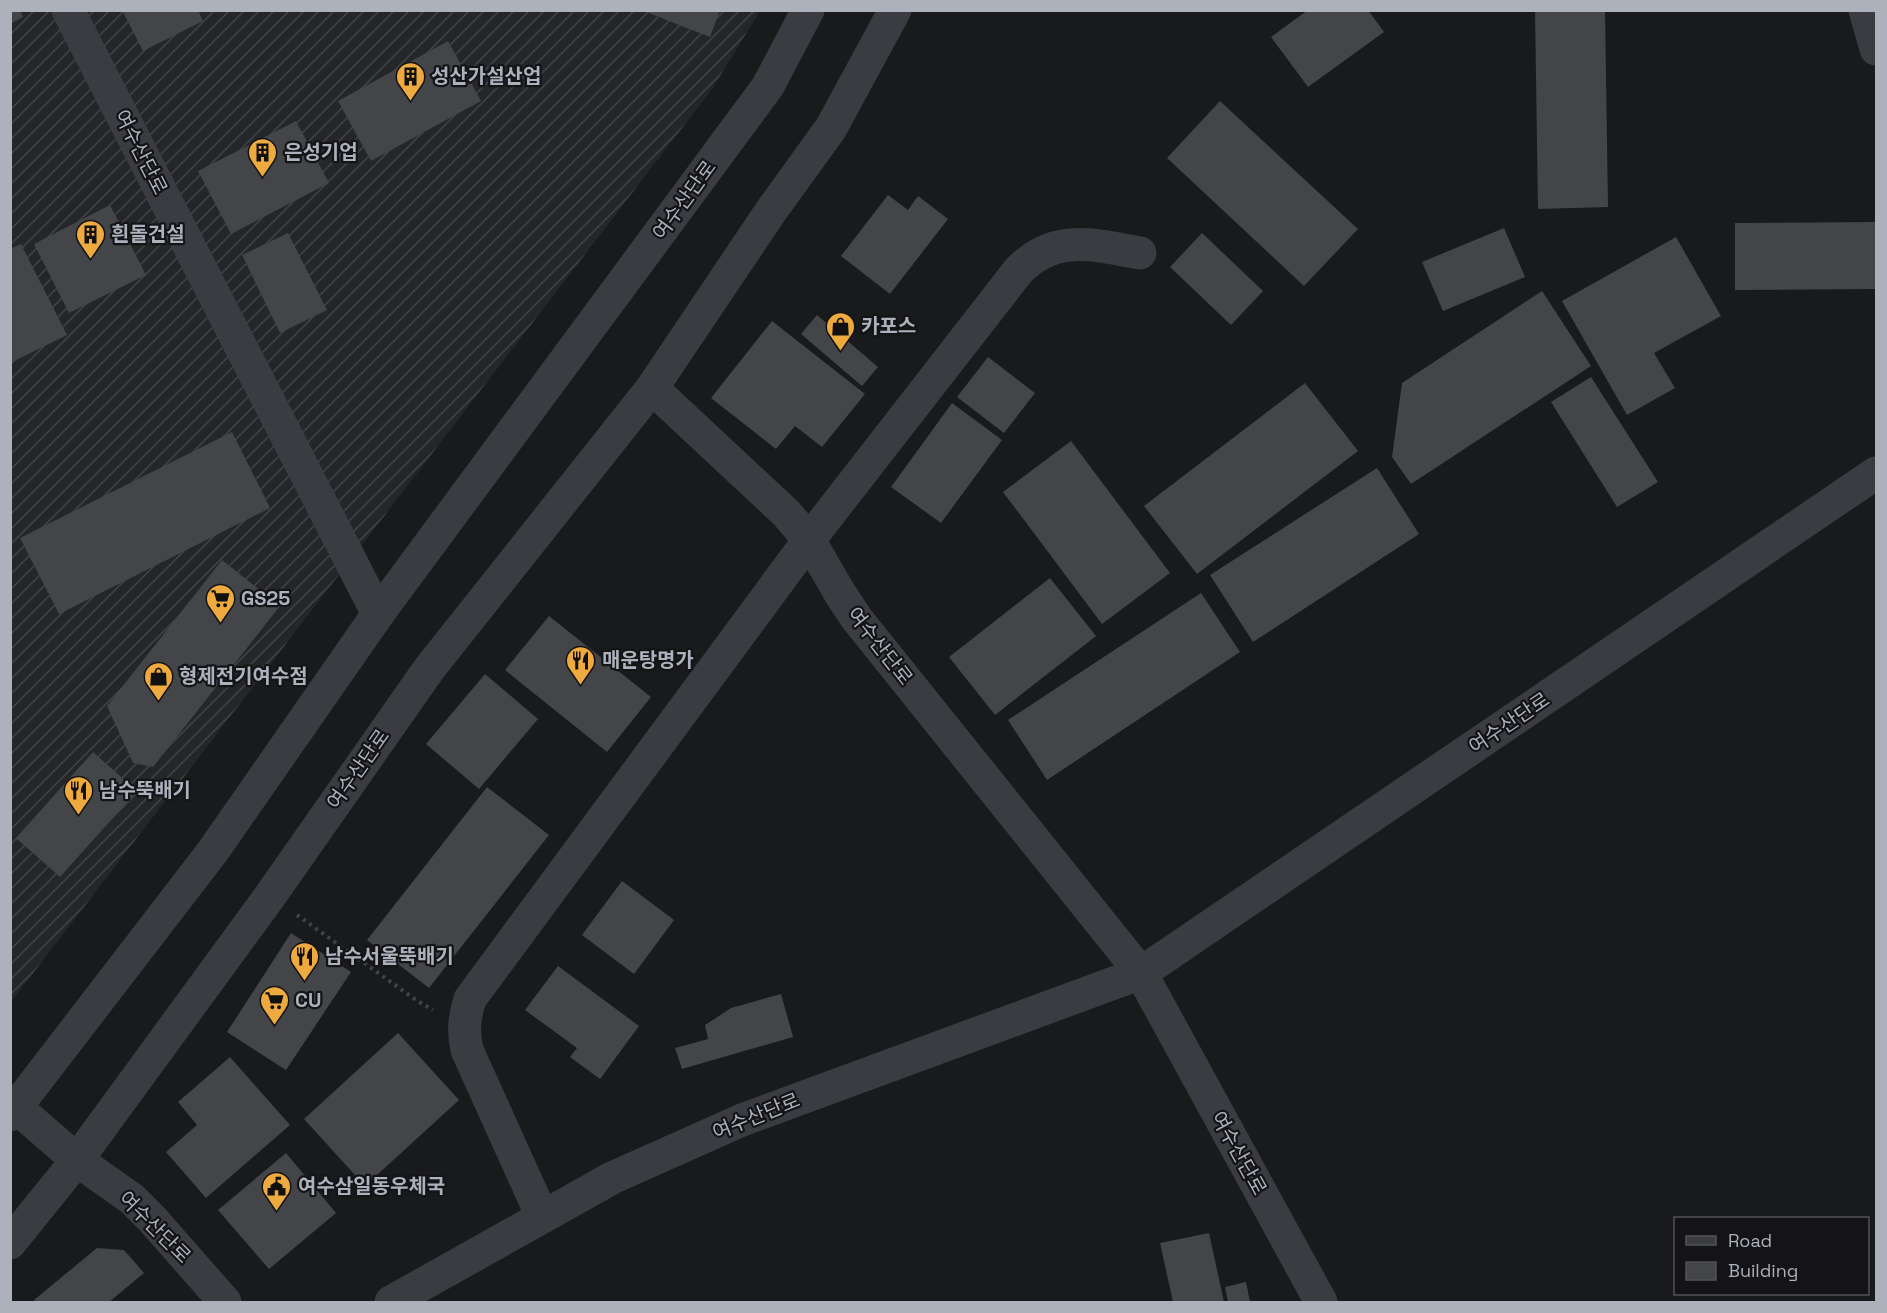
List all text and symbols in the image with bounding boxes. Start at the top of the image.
building icon: 성산가설산업 [394,60,426,102]
place label: 성산가설산업 [431,63,541,89]
street label: 여수산단로 [109,105,173,199]
building icon: 은성기업 [247,136,279,178]
place label: 은성기업 [284,139,358,165]
street label: 여수산단로 [646,155,722,245]
building icon: 흰돌건설 [74,218,106,260]
place label: 흰돌건설 [111,221,185,247]
shop icon: 카포스 [824,310,856,352]
place label: 카포스 [861,313,916,339]
supermarket icon: GS25 [204,582,236,624]
place label: GS25 [241,585,290,611]
street label: 여수산단로 [841,602,919,690]
restaurant icon: 매운탕명가 [565,644,597,686]
place label: 매운탕명가 [602,647,694,673]
shop icon: 형제전기여수점 [142,660,174,702]
place label: 형제전기여수점 [179,663,308,689]
street label: 여수산단로 [1464,686,1554,760]
street label: 여수산단로 [321,724,395,814]
restaurant icon: 남수뚝배기 [62,774,94,816]
place label: 남수뚝배기 [99,777,191,803]
restaurant icon: 남수서울뚝배기 [288,940,320,982]
place label: 남수서울뚝배기 [325,943,454,969]
supermarket icon: CU [258,984,290,1026]
place label: CU [295,987,321,1013]
street label: 여수산단로 [708,1087,804,1145]
street label: 여수산단로 [1205,1106,1273,1200]
public building icon: 여수삼일동우체국 [261,1170,293,1212]
place label: 여수삼일동우체국 [298,1173,445,1199]
street label: 여수산단로 [113,1185,197,1269]
legend [1674,1217,1869,1295]
text: Road [1728,1229,1772,1252]
text: Building [1728,1259,1798,1282]

